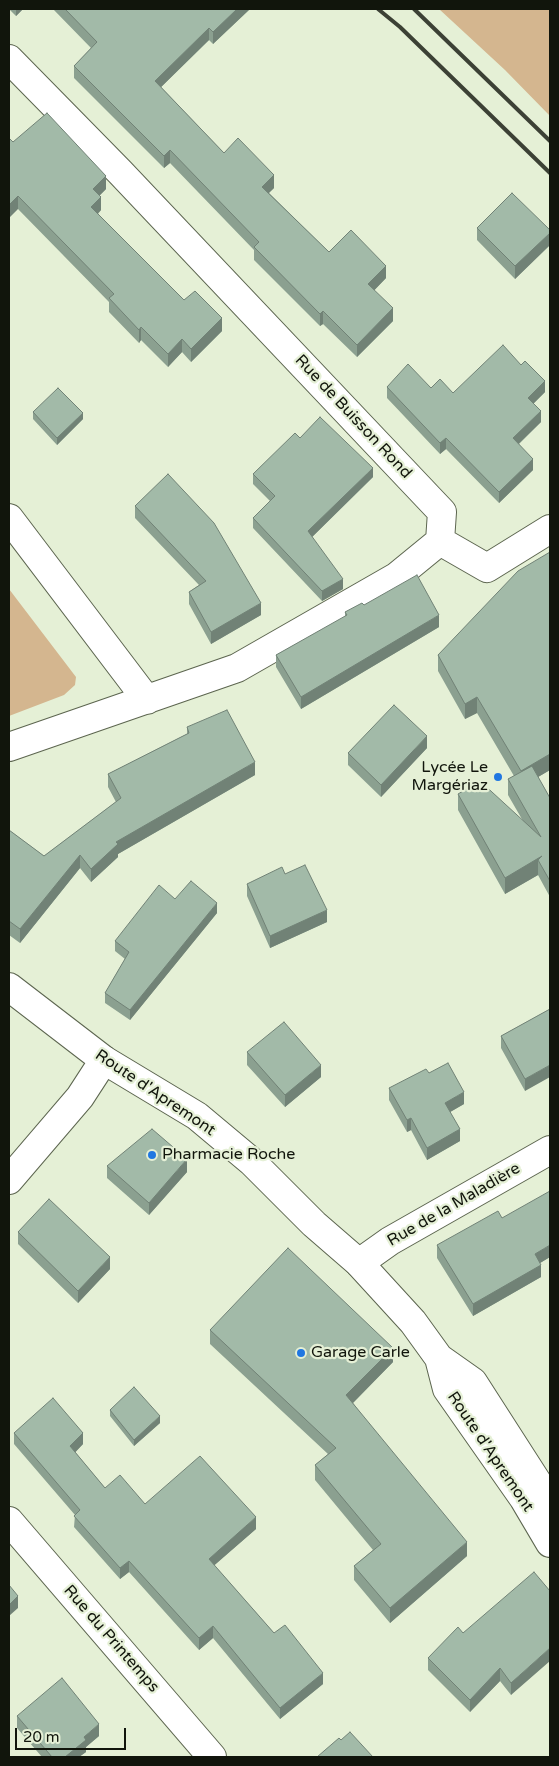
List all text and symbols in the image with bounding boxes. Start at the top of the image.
street label: Rue de Buisson Rond [291,351,415,483]
place label: Lycée Le Margériaz [411,758,488,796]
marker: Lycée Le Margériaz [492,771,504,783]
street label: Route d'Apremont [91,1046,219,1140]
place label: Pharmacie Roche [162,1145,295,1165]
marker: Pharmacie Roche [146,1149,158,1161]
street label: Rue de la Maladière [384,1159,524,1251]
place label: Garage Carle [311,1343,410,1363]
marker: Garage Carle [295,1347,307,1359]
street label: Route d'Apremont [443,1388,537,1516]
street label: Rue du Printemps [59,1581,163,1697]
scale bar [18,1718,129,1750]
text: 20 m [23,1728,60,1746]

